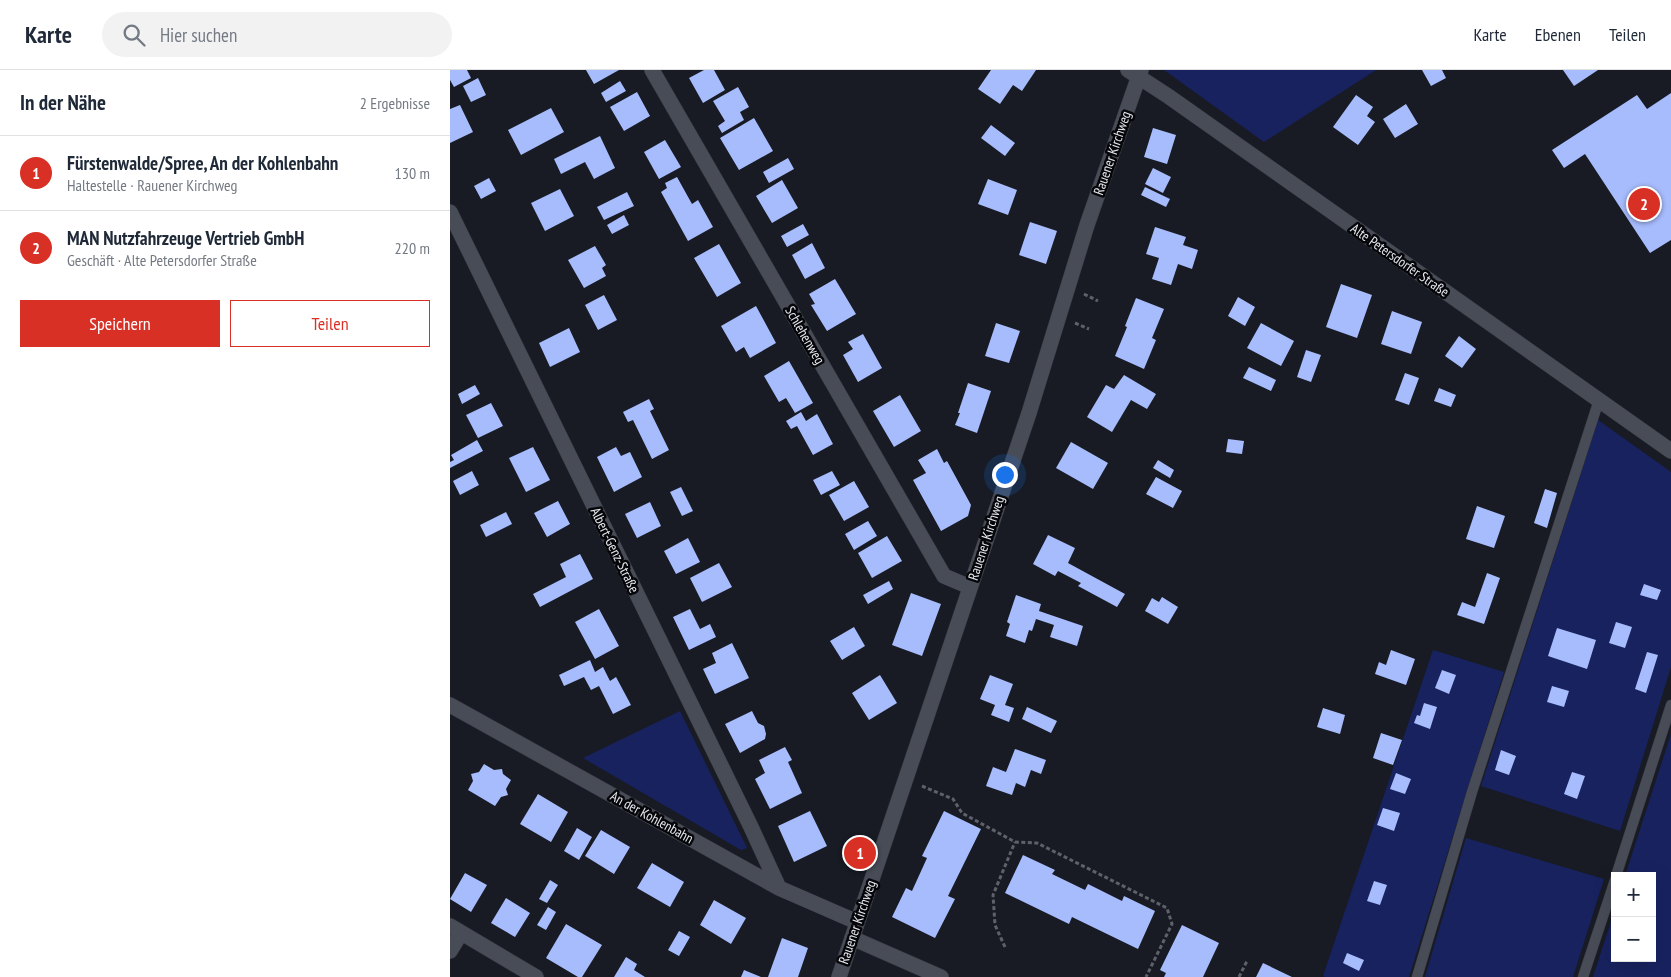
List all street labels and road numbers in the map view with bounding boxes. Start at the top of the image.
street label: Rauener Kirchweg [1089,109,1135,197]
street label: Alte Petersdorfer Straße [1347,219,1453,301]
street label: Schlehenweg [781,303,829,367]
street label: Rauener Kirchweg [964,494,1008,582]
street label: Albert-Genz-Straße [587,504,644,596]
street label: An der Kohlenbahn [607,787,697,847]
street label: Rauener Kirchweg [834,878,880,966]

